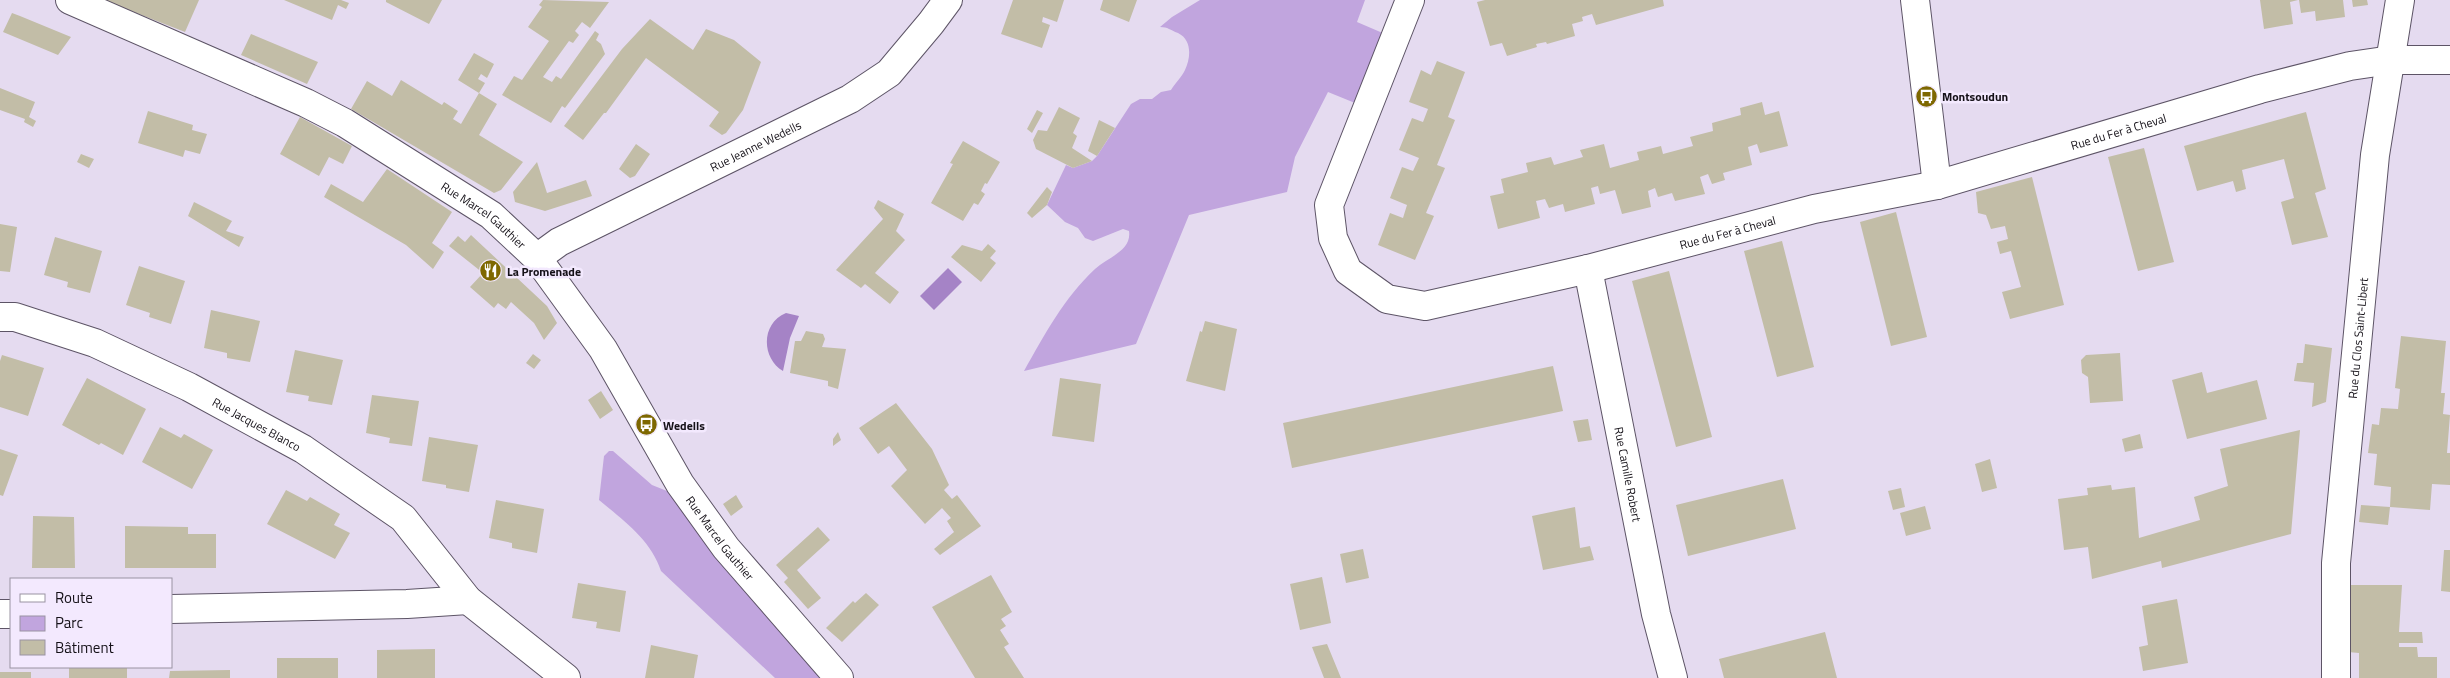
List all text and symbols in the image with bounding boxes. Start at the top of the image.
bus stop icon: Montsoudun [1914,84,1938,108]
place label: Montsoudun [1942,87,2008,106]
street label: Rue du Fer à Cheval [2068,108,2168,154]
street label: Rue Jeanne Wedells [706,115,805,176]
street label: Rue Marcel Gauthier [438,176,531,253]
street label: Rue du Fer à Cheval [1677,210,1778,254]
restaurant icon: La Promenade [479,259,503,283]
place label: La Promenade [507,262,581,281]
street label: Rue du Clos Saint-Libert [2342,276,2373,399]
street label: Rue Jacques Blanco [209,392,304,456]
bus stop icon: Wedells [635,413,659,437]
place label: Wedells [663,416,705,435]
street label: Rue Camille Robert [1610,425,1647,524]
street label: Rue Marcel Gauthier [682,491,759,584]
legend [10,578,172,668]
text: Route [55,586,93,609]
text: Parc [55,611,83,634]
text: Bâtiment [55,636,114,659]

